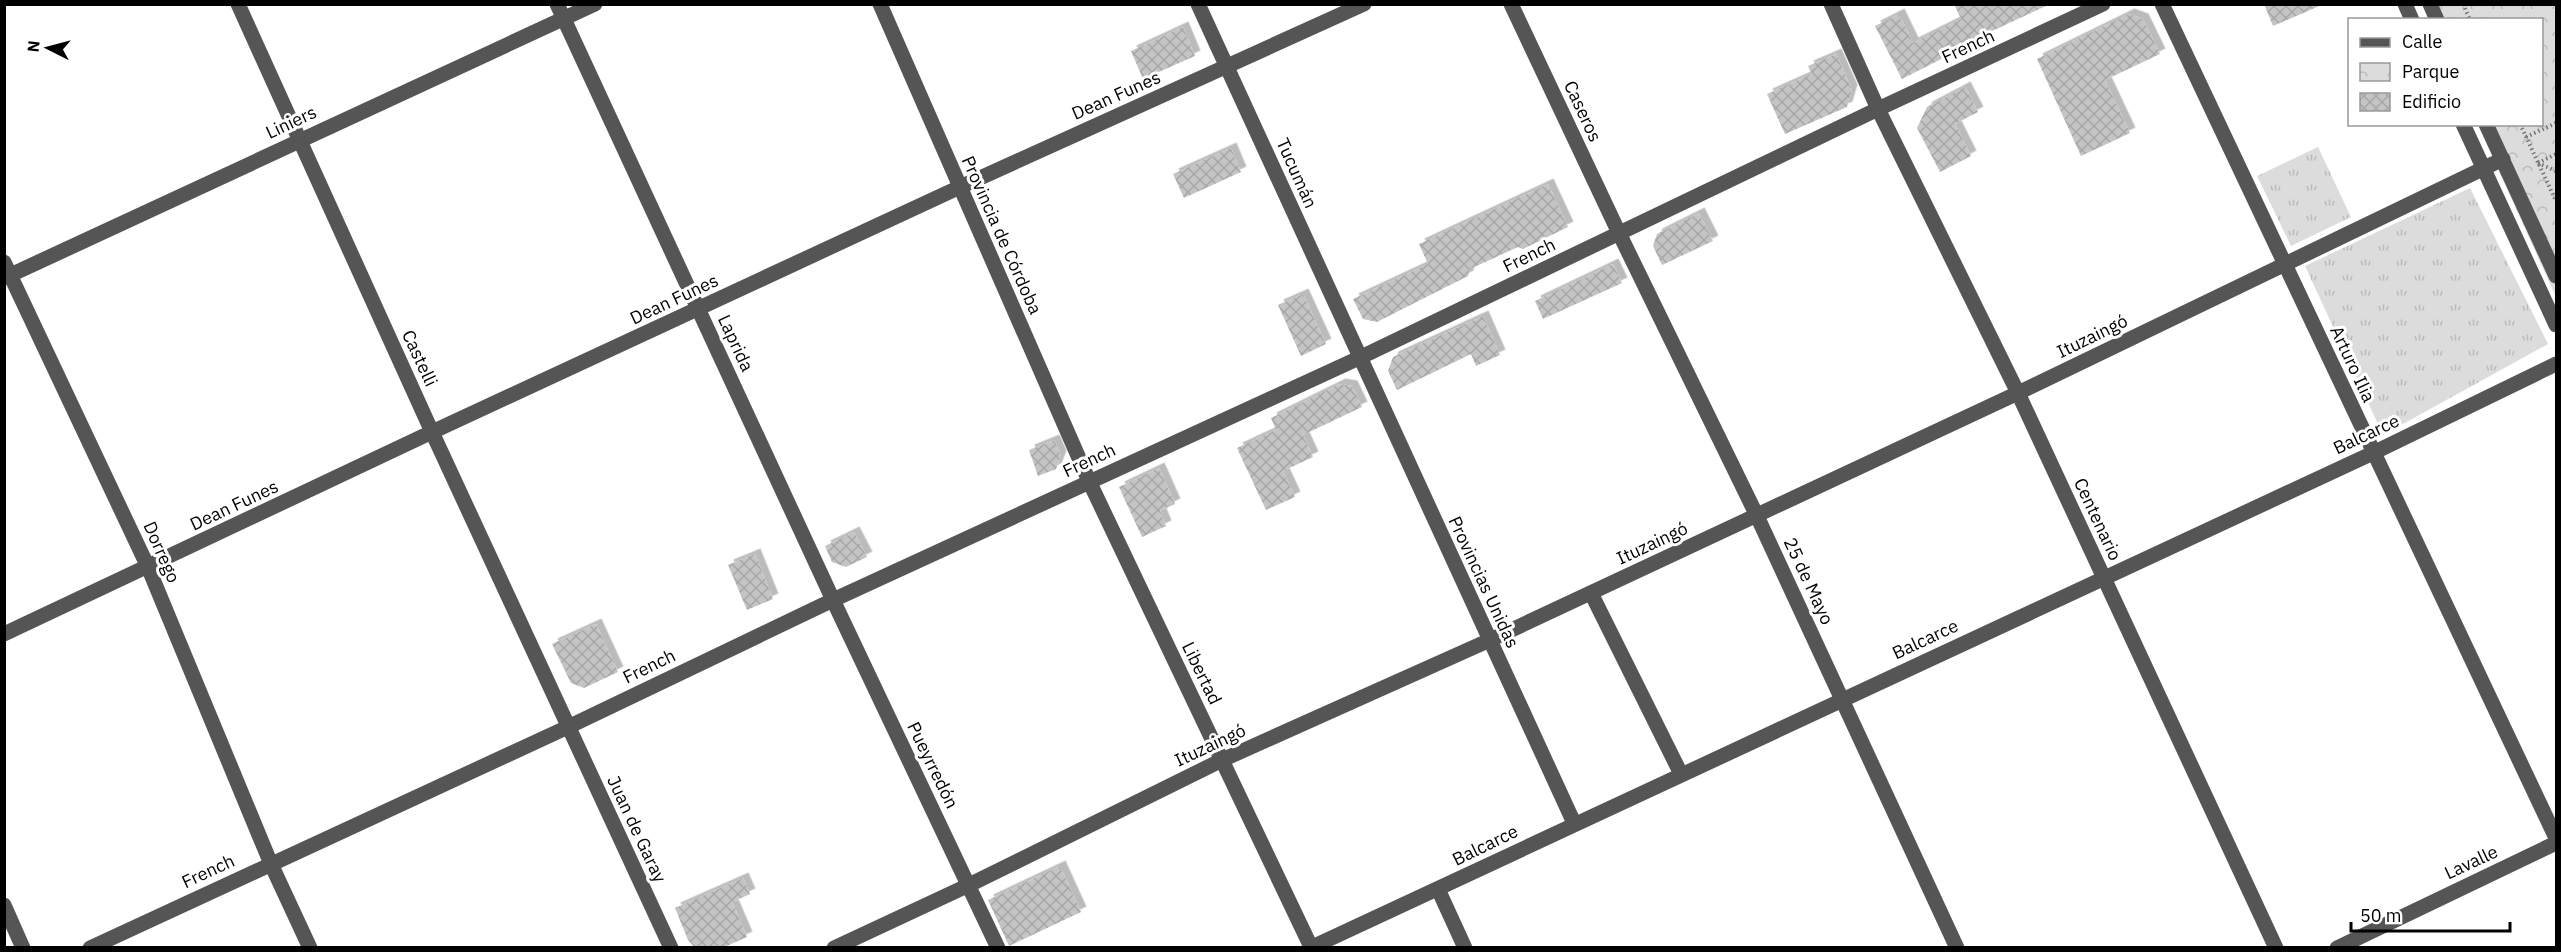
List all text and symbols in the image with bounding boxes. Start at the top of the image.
north arrow [18,18,78,78]
legend [2348,18,2543,126]
street label: French [1938,24,1998,68]
text: Calle [2402,30,2442,53]
text: N [23,40,44,53]
text: Parque [2402,60,2460,83]
street label: Dean Funes [1068,65,1164,125]
street label: Caseros [1559,77,1607,145]
text: Edificio [2402,90,2461,113]
street label: Liniers [262,100,320,144]
street label: Tucumán [1271,134,1323,212]
street label: Provincia de Córdoba [957,152,1047,318]
street label: French [1499,232,1559,278]
street label: Dean Funes [626,269,722,329]
street label: Ituzaingó [2053,309,2131,363]
street label: Laprida [713,311,759,375]
street label: Arturo Ilia [2325,322,2381,406]
street label: Castelli [397,326,443,390]
street label: Balcarce [2329,409,2403,459]
street label: French [1059,438,1119,482]
street label: Centenario [2069,474,2127,564]
street label: Dean Funes [186,475,282,535]
street label: Provincias Unidas [1443,512,1525,652]
street label: Ituzaingó [1613,517,1691,569]
street label: Dorrego [138,518,186,586]
street label: 25 de Mayo [1779,534,1839,628]
street label: Balcarce [1888,614,1962,664]
street label: Libertad [1177,638,1227,708]
street label: French [619,643,679,689]
street label: Pueyrredón [902,718,964,812]
street label: Ituzaingó [1171,719,1249,771]
street label: Juan de Garay [602,772,672,886]
street label: Balcarce [1448,819,1522,871]
street label: Lavalle [2441,840,2502,884]
street label: French [178,849,238,893]
scale bar [2351,895,2510,933]
text: 50 m [2360,904,2402,927]

